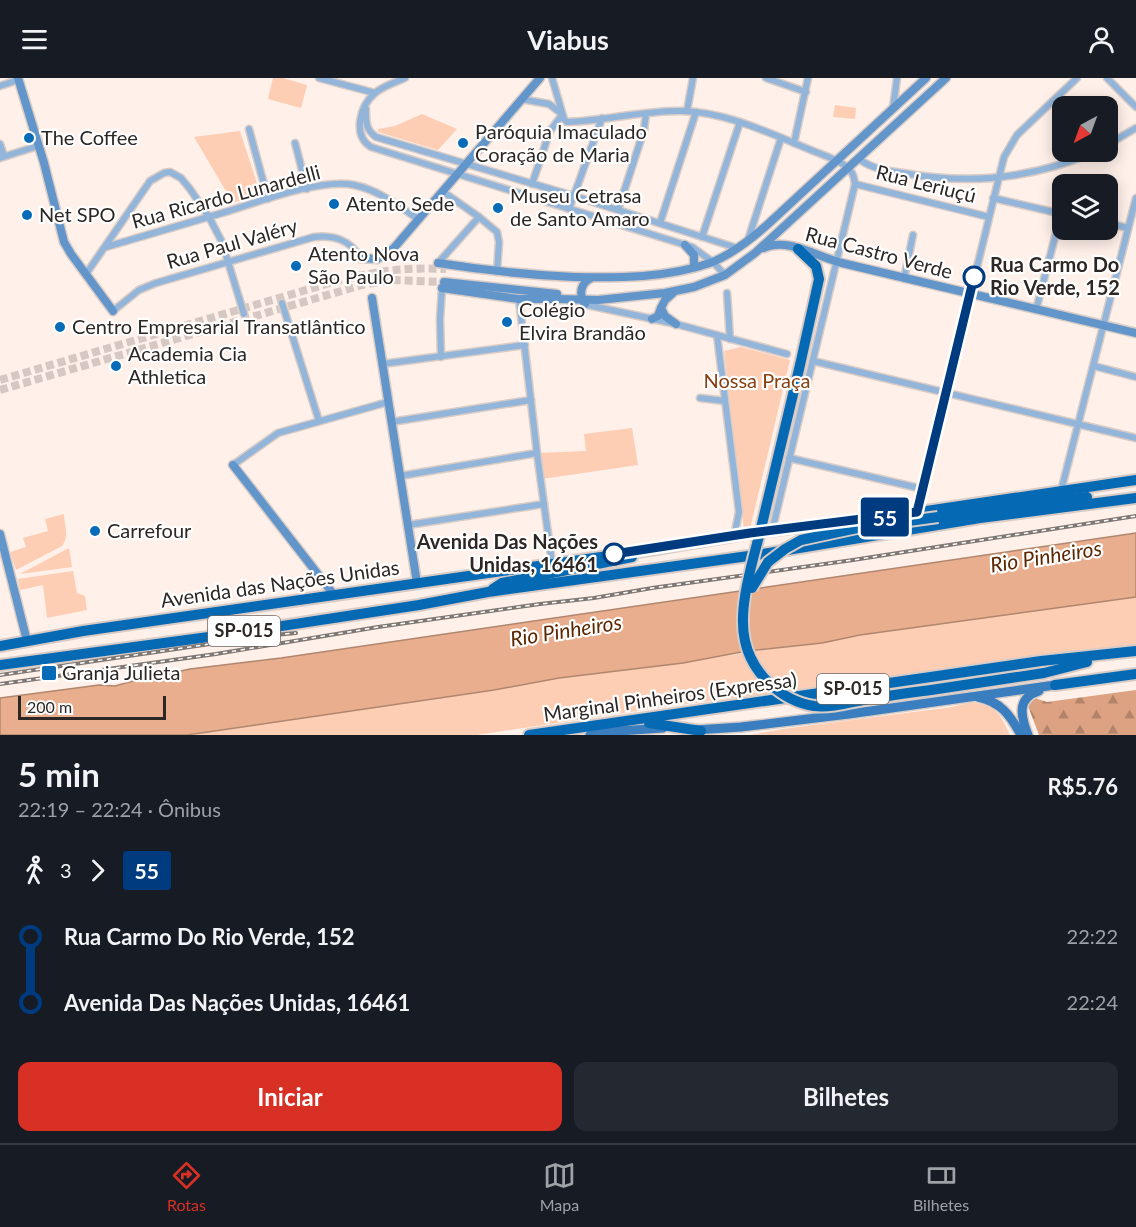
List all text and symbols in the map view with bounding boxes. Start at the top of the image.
icon: menu [18,23,51,56]
text: Viabus [527,23,609,56]
icon: person [1085,23,1118,56]
north arrow [1052,96,1118,162]
map controls [1052,96,1118,240]
place label: Paróquia Imaculado Coração de Maria [475,119,647,166]
place label: The Coffee [41,125,138,149]
marker: The Coffee [22,131,36,145]
marker: Paróquia Imaculado Coração de Maria [456,136,470,150]
street label: Rua Ricardo Lunardelli [129,159,323,233]
street label: Rua Leriuçú [874,159,979,207]
button: layers [1052,174,1118,240]
place label: Museu Cetrasa de Santo Amaro [510,183,650,230]
place label: Atento Sede [346,191,454,215]
marker: Atento Sede [327,197,341,211]
marker: Museu Cetrasa de Santo Amaro [491,201,505,215]
place label: Net SPO [39,202,116,226]
marker: Net SPO [20,208,34,222]
street label: Rua Paul Valéry [163,213,301,273]
street label: Rua Castro Verde [803,221,955,283]
place label: Atento Nova São Paulo [308,241,419,288]
place label: Rua Carmo Do Rio Verde, 152 [990,252,1120,299]
marker: Atento Nova São Paulo [289,259,303,273]
marker: Rua Carmo Do Rio Verde, 152 [963,266,985,288]
place label: Colégio Elvira Brandão [519,297,646,344]
place label: Centro Empresarial Transatlântico [72,314,366,338]
marker: Colégio Elvira Brandão [500,315,514,329]
marker: Centro Empresarial Transatlântico [53,320,67,334]
place label: Academia Cia Athletica [128,341,247,388]
marker: Academia Cia Athletica [109,359,123,373]
park label: Nossa Praça [703,368,811,392]
line badge: 55 [858,498,912,536]
text: 55 [873,505,897,530]
place label: Carrefour [107,518,192,542]
marker: Carrefour [88,524,102,538]
place label: Avenida Das Nações Unidas, 16461 [416,529,598,576]
water label: Rio Pinheiros [988,534,1103,577]
marker: Avenida Das Nações Unidas, 16461 [603,543,625,565]
street label: Avenida das Nações Unidas [159,554,401,612]
water label: Rio Pinheiros [508,608,623,651]
road number: SP-015 [208,616,280,646]
place label: Granja Julieta [62,660,180,684]
marker: Granja Julieta [40,664,58,682]
street label: Marginal Pinheiros (Expressa) [542,666,798,726]
road number: SP-015 [817,674,889,704]
scale bar [18,693,166,720]
text: 200 m [27,697,72,716]
text: 5 min [18,754,100,794]
text: R$5.76 [1048,773,1118,800]
text: 22:19 – 22:24 · Ônibus [18,797,221,821]
icon: walk [18,854,51,887]
icon: forward [81,854,114,887]
text: 3 [60,858,72,882]
text: 55 [135,858,159,883]
text: Rua Carmo Do Rio Verde, 152 [64,923,354,950]
text: 22:22 [1067,924,1118,948]
text: Avenida Das Nações Unidas, 16461 [64,989,410,1016]
text: 22:24 [1067,990,1118,1014]
button: Iniciar [18,1062,562,1131]
button: Bilhetes [574,1062,1118,1131]
tab: Rotas [167,1159,206,1214]
tab: Mapa [540,1159,579,1214]
tab: Bilhetes [913,1159,969,1214]

